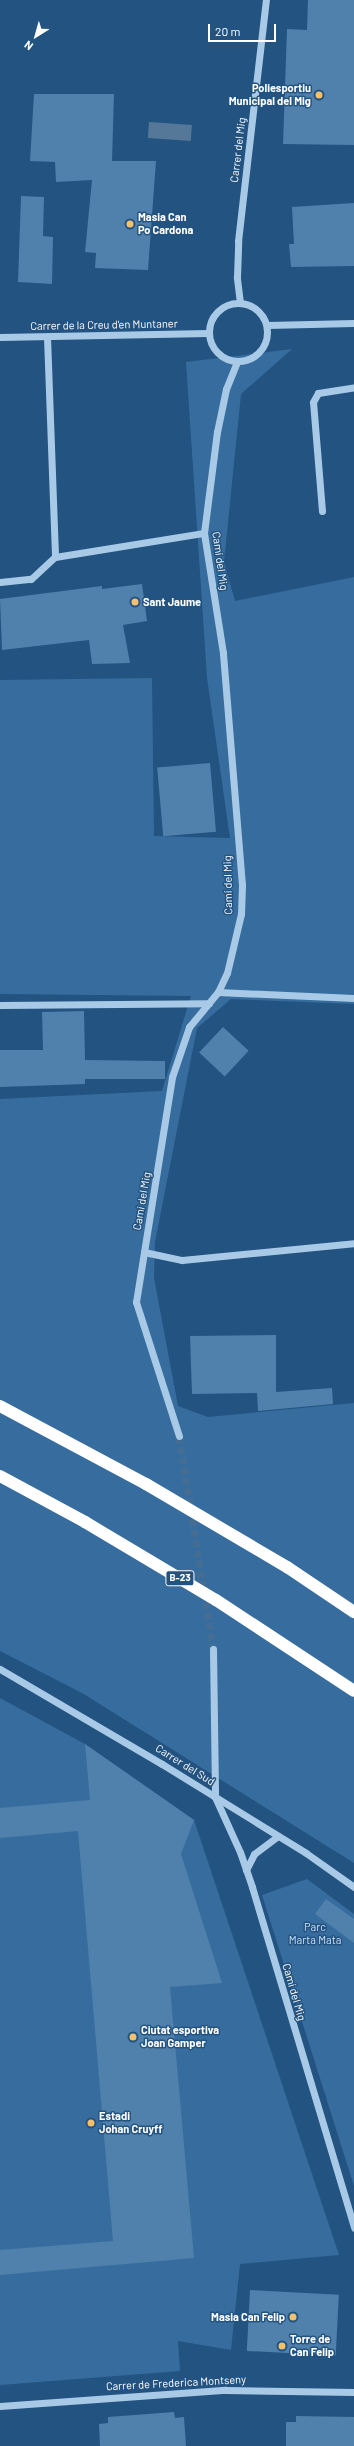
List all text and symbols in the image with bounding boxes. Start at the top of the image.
north arrow [16,16,56,56]
scale bar [210,16,278,42]
text: 20 m [215,24,241,38]
text: N [22,39,35,53]
place label: Poliesportiu Municipal del Mig [229,82,311,108]
marker: Poliesportiu Municipal del Mig [314,90,324,100]
street label: Carrer del Mig [227,117,249,183]
place label: Masia Can Po Cardona [138,211,193,237]
marker: Masia Can Po Cardona [125,219,135,229]
street label: Carrer de la Creu d'en Muntaner [30,317,178,333]
street label: Camí del Mig [209,531,231,591]
place label: Sant Jaume [143,595,201,609]
marker: Sant Jaume [130,597,140,607]
street label: Camí del Mig [221,855,235,915]
street label: Camí del Mig [130,1171,154,1231]
road number: B-23 [165,1570,195,1586]
street label: Carrer del Sud [153,1742,217,1788]
park label: Parc Marta Mata [289,1921,341,1947]
street label: Camí del Mig [280,1962,308,2022]
place label: Ciutat esportiva Joan Gamper [141,2024,219,2050]
marker: Ciutat esportiva Joan Gamper [128,2032,138,2042]
place label: Estadi Johan Cruyff [99,2110,163,2136]
marker: Estadi Johan Cruyff [86,2118,96,2128]
place label: Masia Can Felip [211,2310,285,2324]
marker: Masia Can Felip [288,2312,298,2322]
place label: Torre de Can Felip [290,2333,334,2359]
marker: Torre de Can Felip [277,2341,287,2351]
street label: Carrer de Frederica Montseny [106,2373,246,2393]

